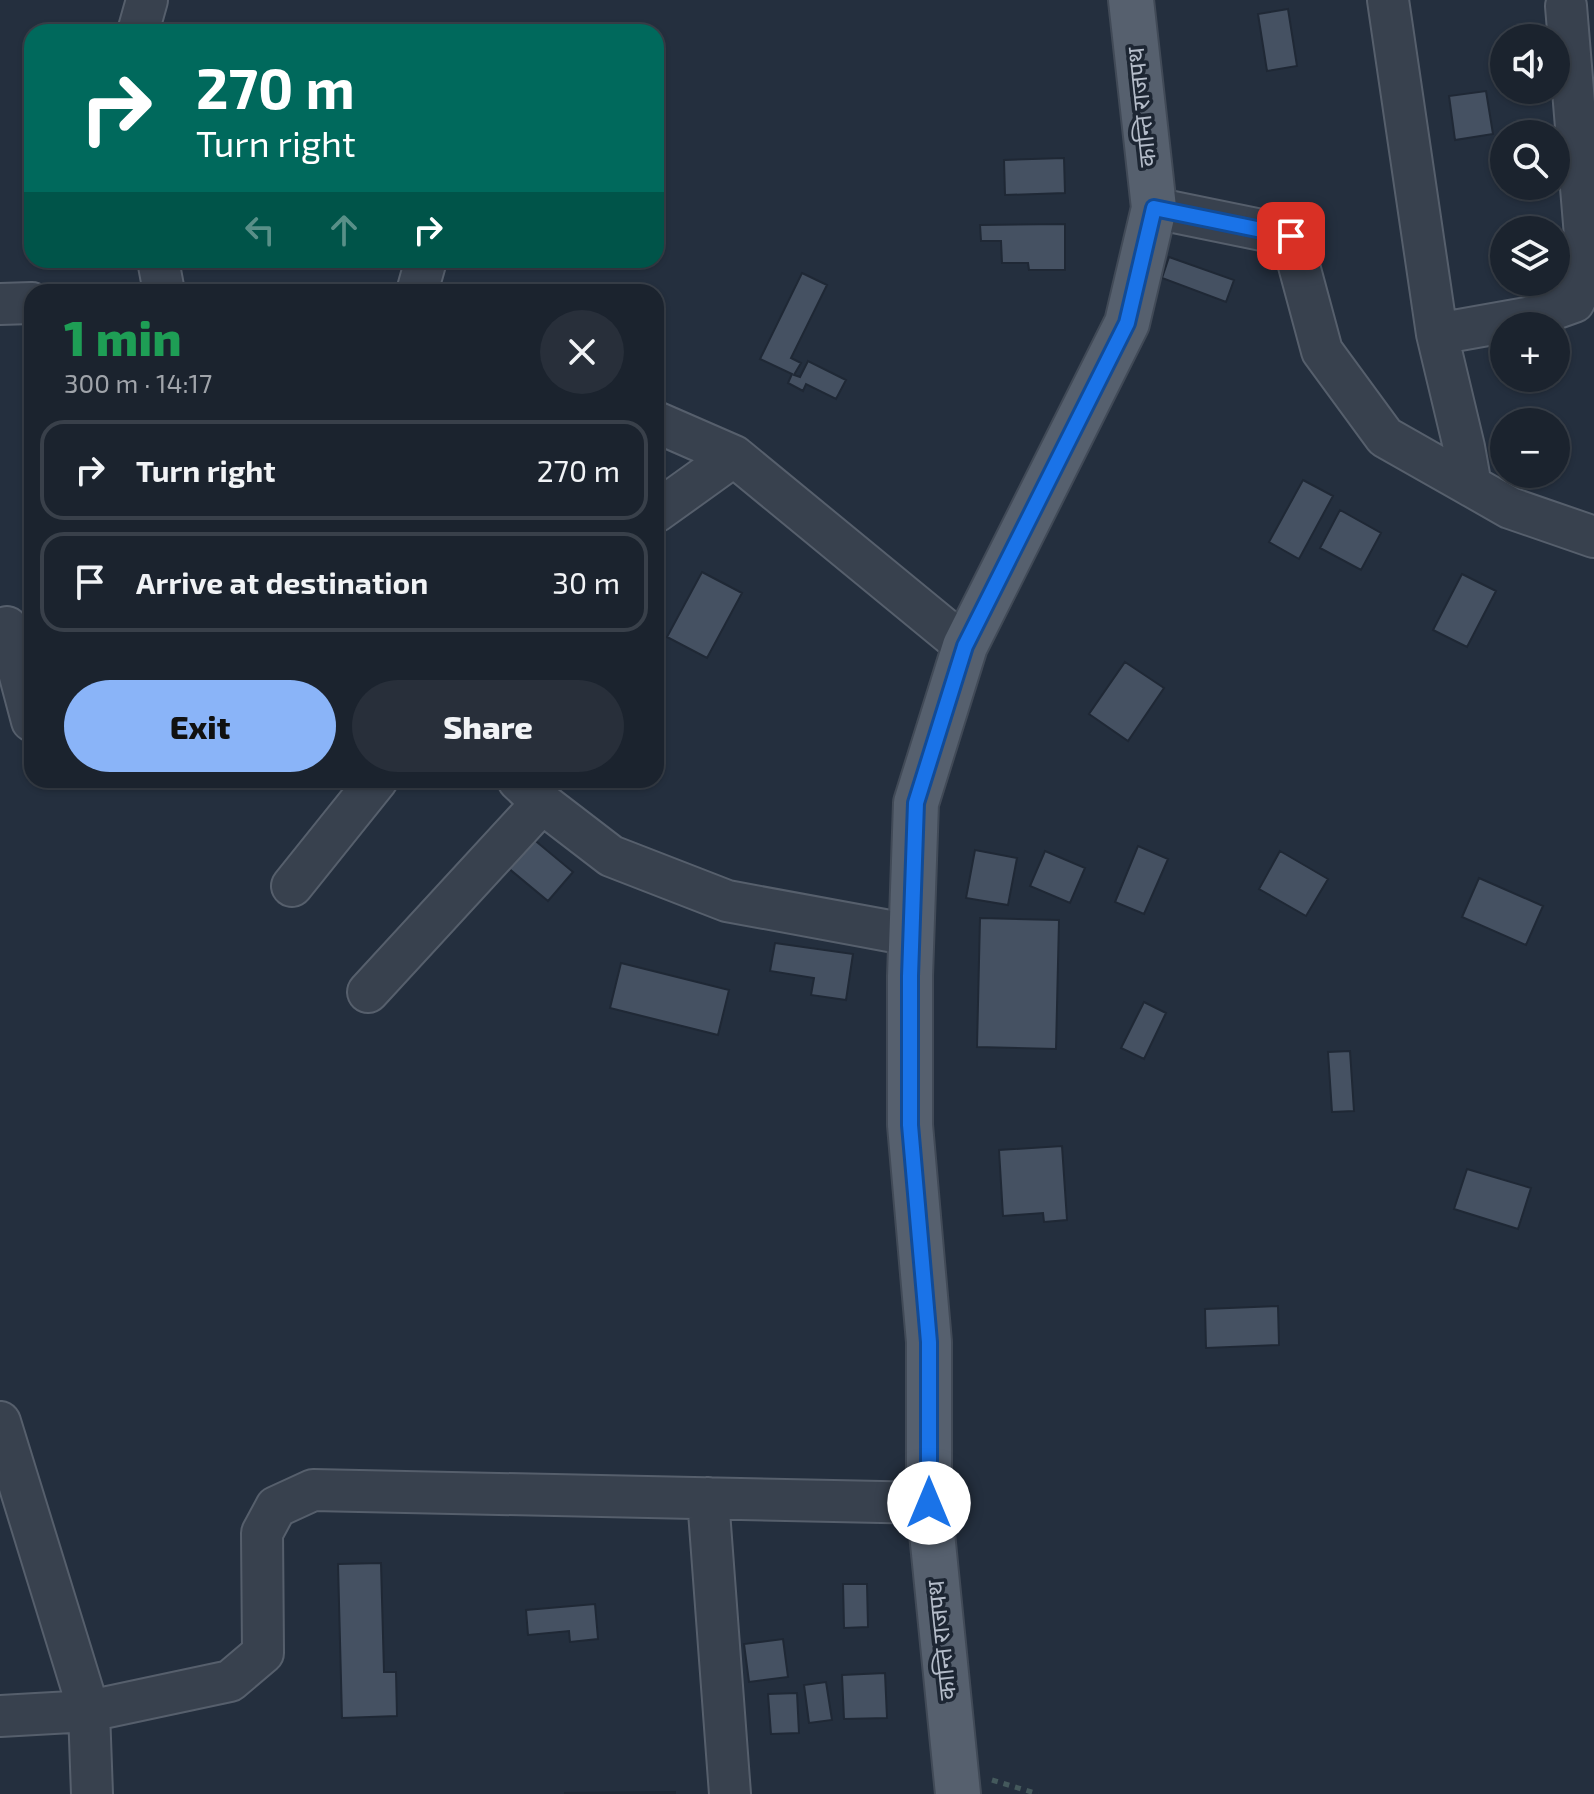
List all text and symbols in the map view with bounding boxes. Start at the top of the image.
map controls [1490,24,1570,488]
button: sound [1490,24,1570,104]
street label: कान्ति राजपथ [1120,45,1161,168]
text: 270 m [196,53,355,120]
icon: right [64,56,168,160]
button: search [1490,120,1570,200]
text: Turn right [196,121,356,164]
pin [1257,202,1325,270]
icon: left [238,208,282,252]
icon: ahead [322,208,366,252]
icon: right [406,208,450,252]
icon: arrive [1269,214,1313,258]
button: layers [1490,216,1570,296]
text: 1 min [64,308,182,366]
button: close [540,310,624,394]
button: + [1490,312,1570,392]
text: 300 m · 14:17 [64,367,212,398]
button: − [1490,408,1570,488]
icon: right [68,448,112,492]
text: Turn right [136,452,276,488]
text: 270 m [537,452,620,488]
icon: arrive [68,560,112,604]
text: Arrive at destination [136,564,428,600]
text: 30 m [552,564,620,600]
button: Exit [64,680,336,772]
button: Share [352,680,624,772]
position arrow [887,1461,971,1545]
street label: कान्ति राजपथ [920,1578,961,1701]

